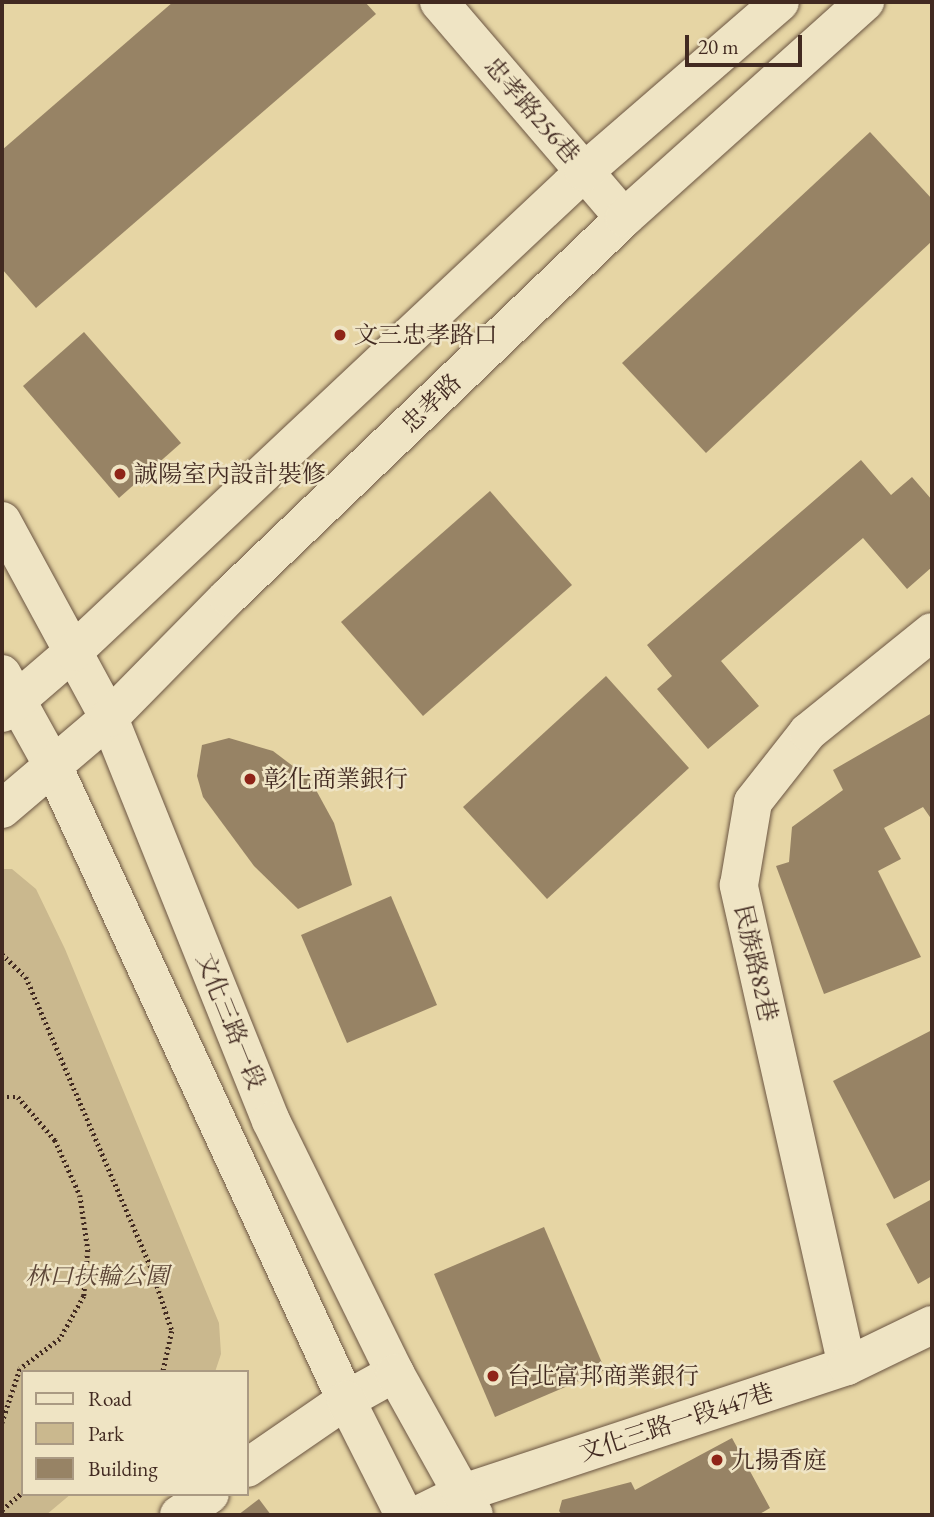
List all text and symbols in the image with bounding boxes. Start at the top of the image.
scale bar [689,21,806,65]
text: 20 m [698,33,739,60]
street label: 忠孝路256巷 [478,51,586,169]
place label: 文三忠孝路口 [354,321,498,349]
marker: 文三忠孝路口 [332,327,348,343]
street label: 忠孝路 [395,368,467,438]
place label: 誠陽室內設計裝修 [134,460,326,488]
marker: 誠陽室內設計裝修 [112,466,128,482]
place label: 彰化商業銀行 [264,765,408,793]
marker: 彰化商業銀行 [242,771,258,787]
street label: 民族路82巷 [729,902,783,1024]
street label: 文化三路一段 [191,949,271,1093]
park label: 林口扶輪公園 [25,1262,169,1290]
place label: 台北富邦商業銀行 [507,1362,699,1390]
marker: 台北富邦商業銀行 [485,1368,501,1384]
legend [21,1370,248,1496]
street label: 文化三路一段447巷 [575,1377,777,1467]
text: Road [88,1385,132,1412]
text: Park [88,1420,124,1447]
place label: 九揚香庭 [731,1446,827,1474]
marker: 九揚香庭 [709,1452,725,1468]
text: Building [88,1455,158,1482]

